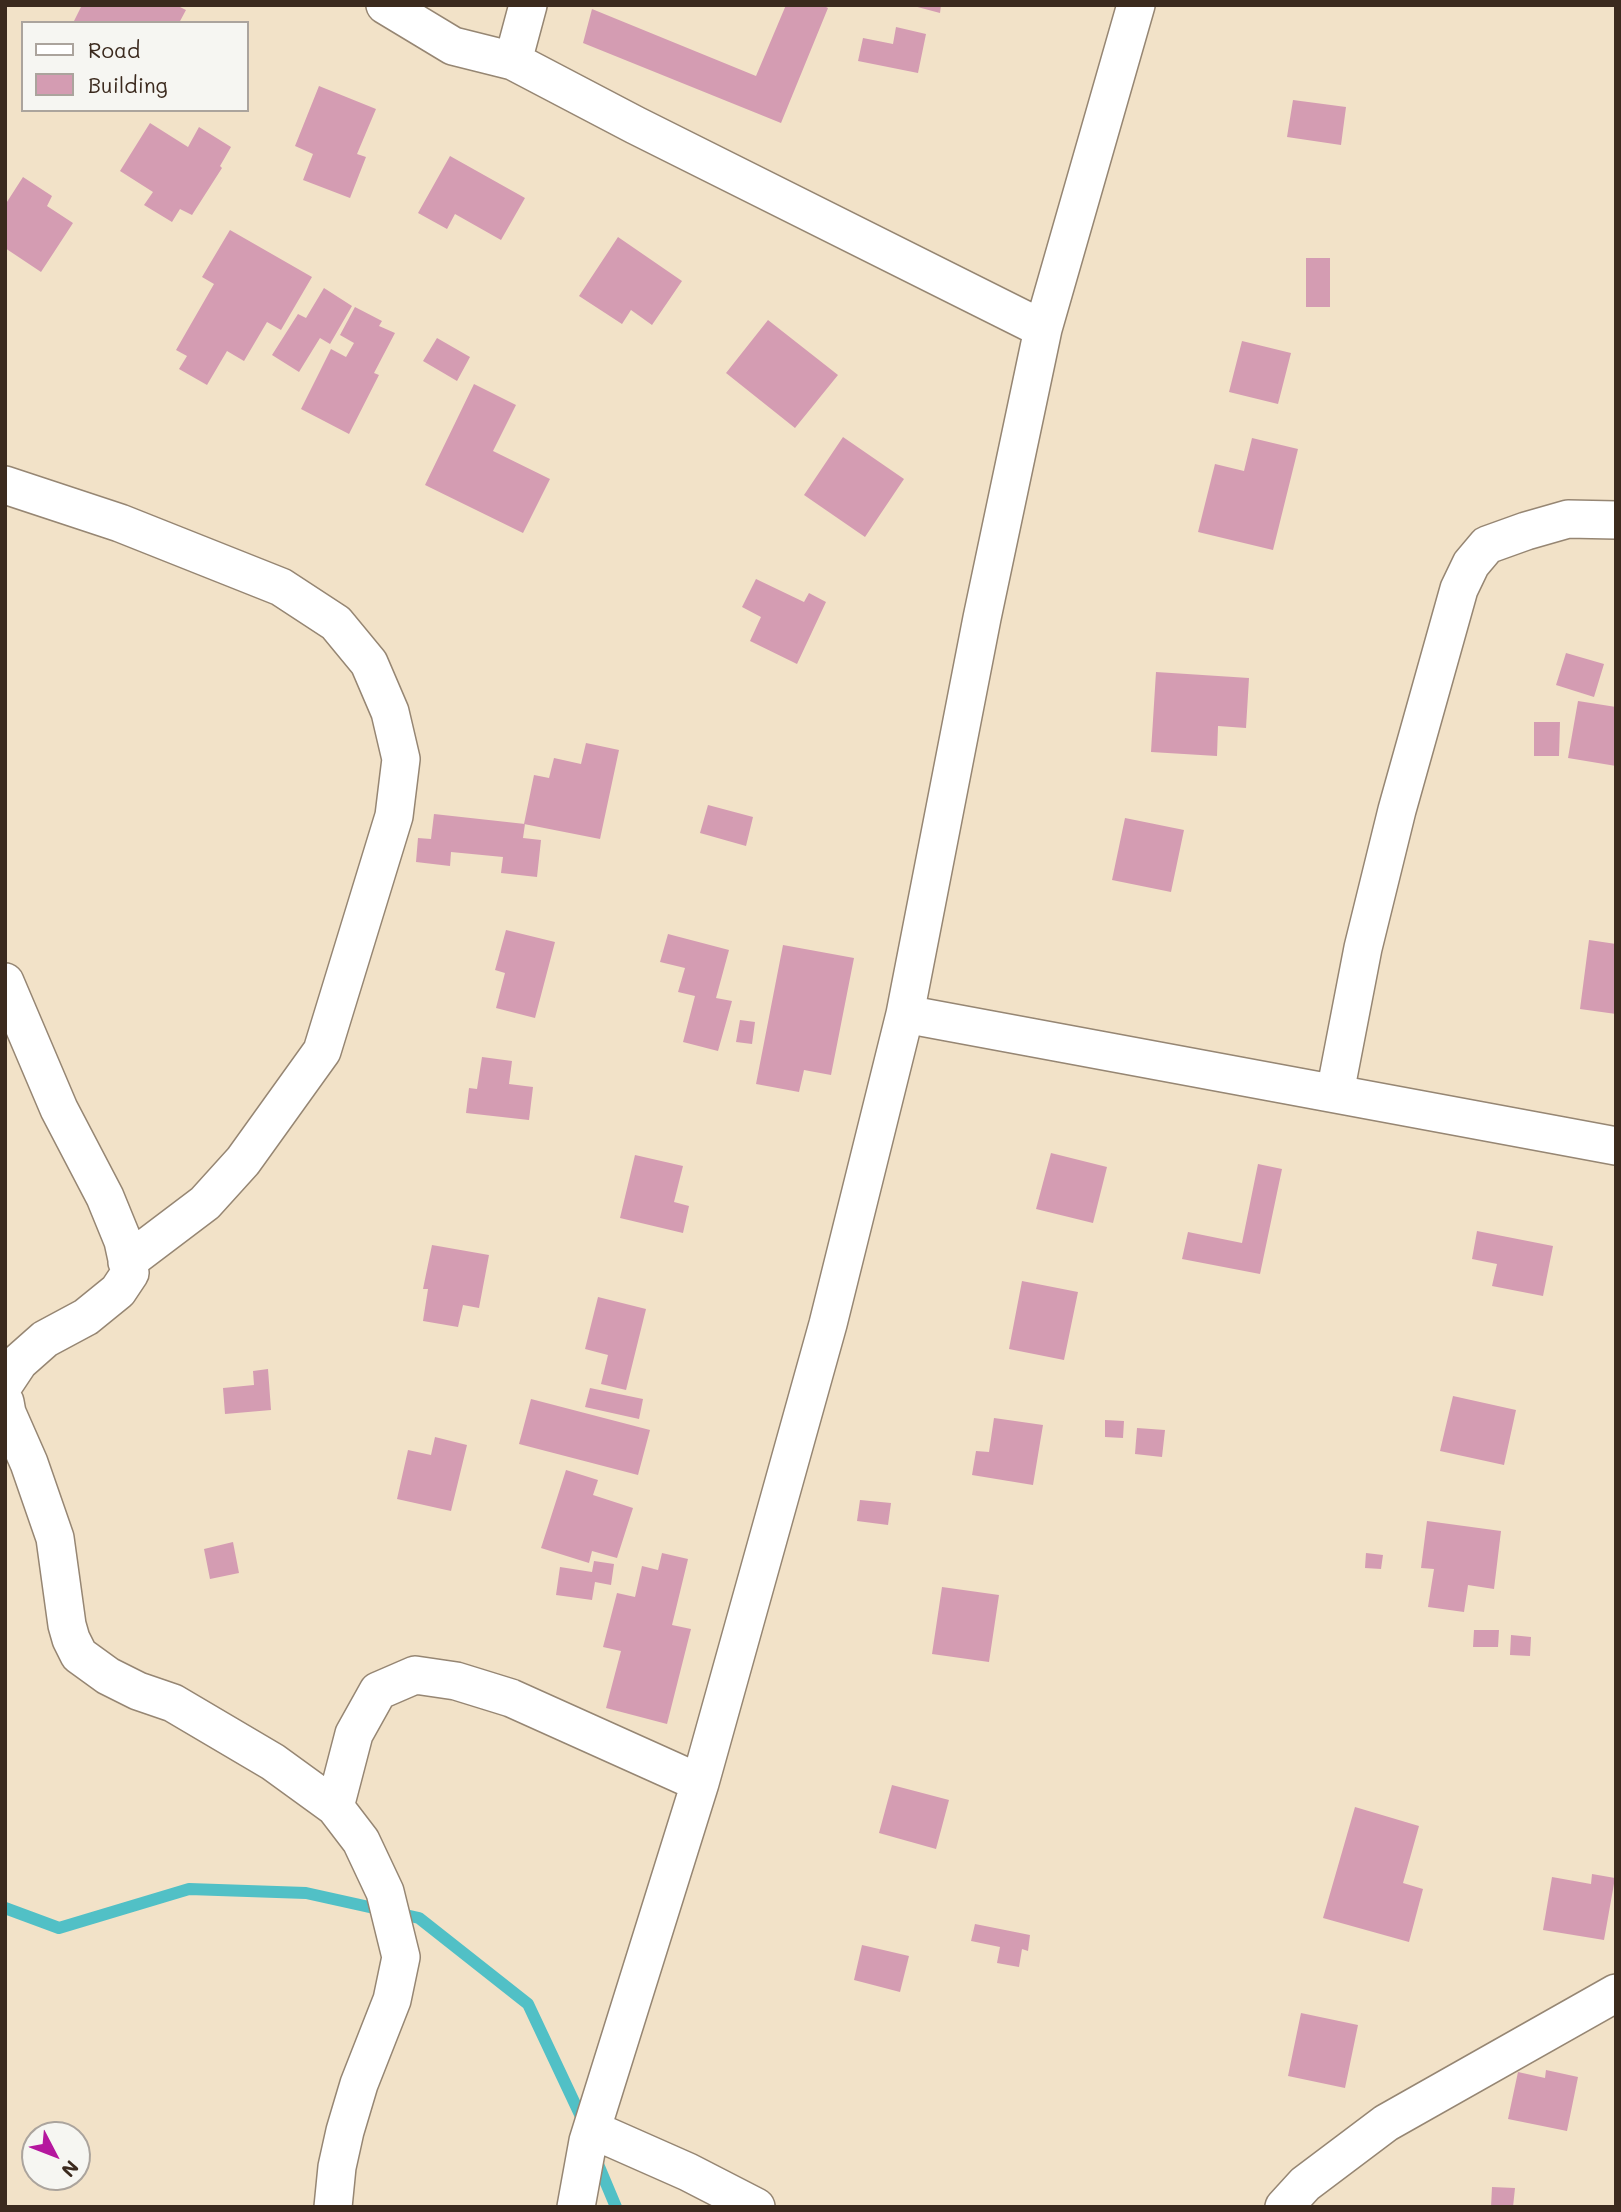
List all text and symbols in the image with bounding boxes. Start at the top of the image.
legend [21,21,248,112]
text: Road [88,36,140,63]
text: Building [88,71,168,98]
north arrow [21,2121,91,2191]
text: N [56,2155,85,2183]

